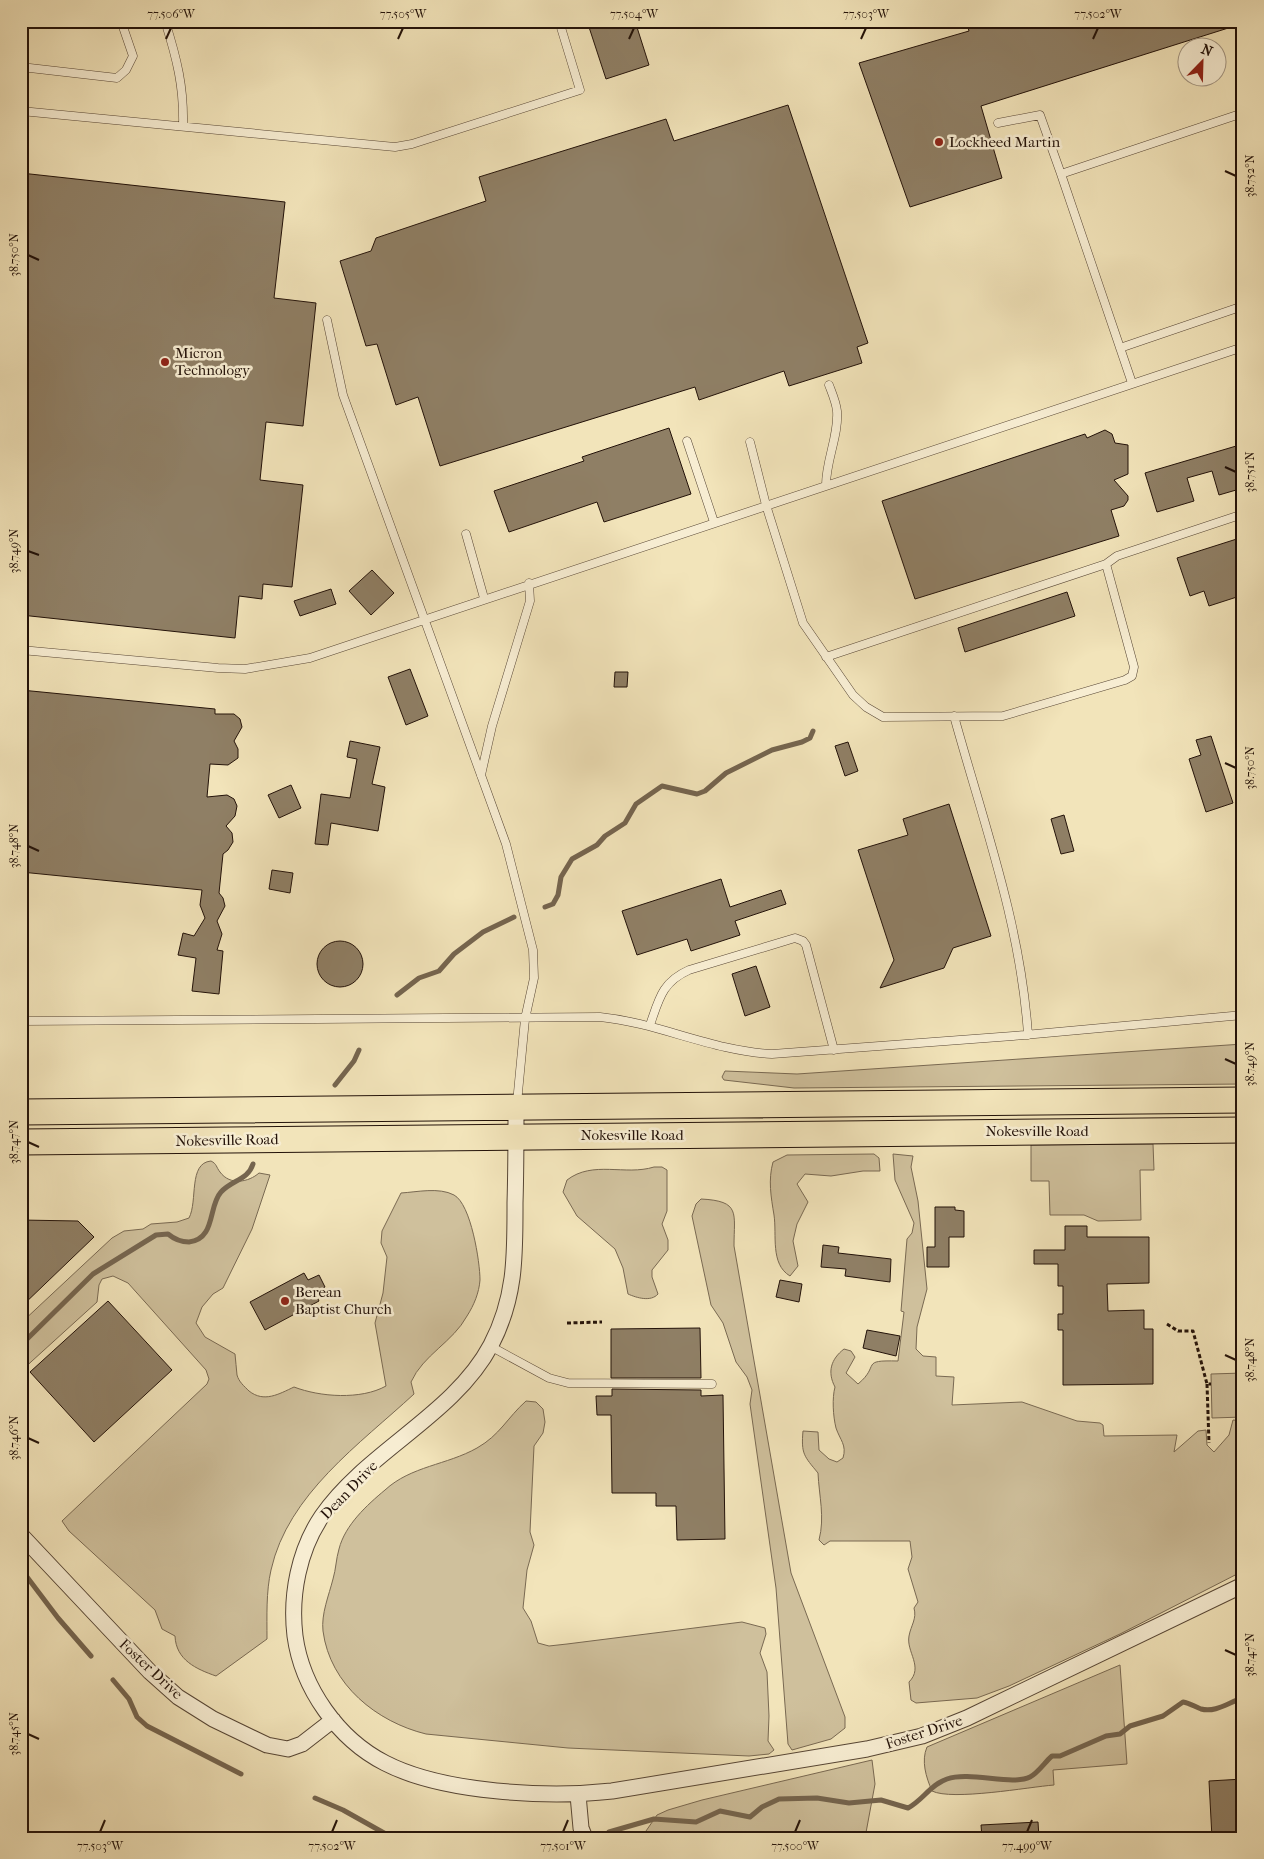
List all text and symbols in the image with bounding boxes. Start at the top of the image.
text: 77.506°W [147,7,196,21]
text: 77.505°W [380,7,427,21]
text: 77.504°W [610,7,659,21]
text: 77.503°W [843,7,890,21]
text: 77.502°W [1074,7,1123,21]
north arrow [1176,38,1226,88]
text: N [1199,41,1215,61]
place label: Lockheed Martin [949,133,1061,151]
marker: Lockheed Martin [933,136,945,148]
text: 38.752°N [1243,154,1257,198]
text: 38.750°N [7,233,21,277]
place label: Micron Technology [175,344,251,379]
marker: Micron Technology [159,356,171,368]
text: 38.751°N [1243,451,1257,493]
text: 38.749°N [7,529,21,573]
text: 38.750°N [1243,746,1257,790]
text: 38.748°N [7,824,21,868]
text: 38.749°N [1243,1042,1257,1086]
text: 38.747°N [7,1120,21,1164]
street label: Nokesville Road [985,1122,1089,1140]
street label: Nokesville Road [580,1126,684,1144]
street label: Nokesville Road [175,1130,280,1150]
place label: Berean Baptist Church [295,1283,392,1318]
marker: Berean Baptist Church [279,1295,291,1307]
text: 38.748°N [1243,1338,1257,1382]
text: 38.746°N [7,1415,21,1461]
street label: Dean Drive [317,1457,382,1523]
text: 38.747°N [1243,1633,1257,1677]
street label: Foster Drive [116,1635,187,1703]
street label: Foster Drive [883,1711,965,1753]
text: 38.745°N [7,1712,21,1756]
text: 77.503°W [77,1839,124,1853]
text: 77.502°W [308,1839,357,1853]
text: 77.501°W [540,1839,587,1853]
text: 77.500°W [771,1839,820,1853]
text: 77.499°W [1002,1839,1053,1853]

